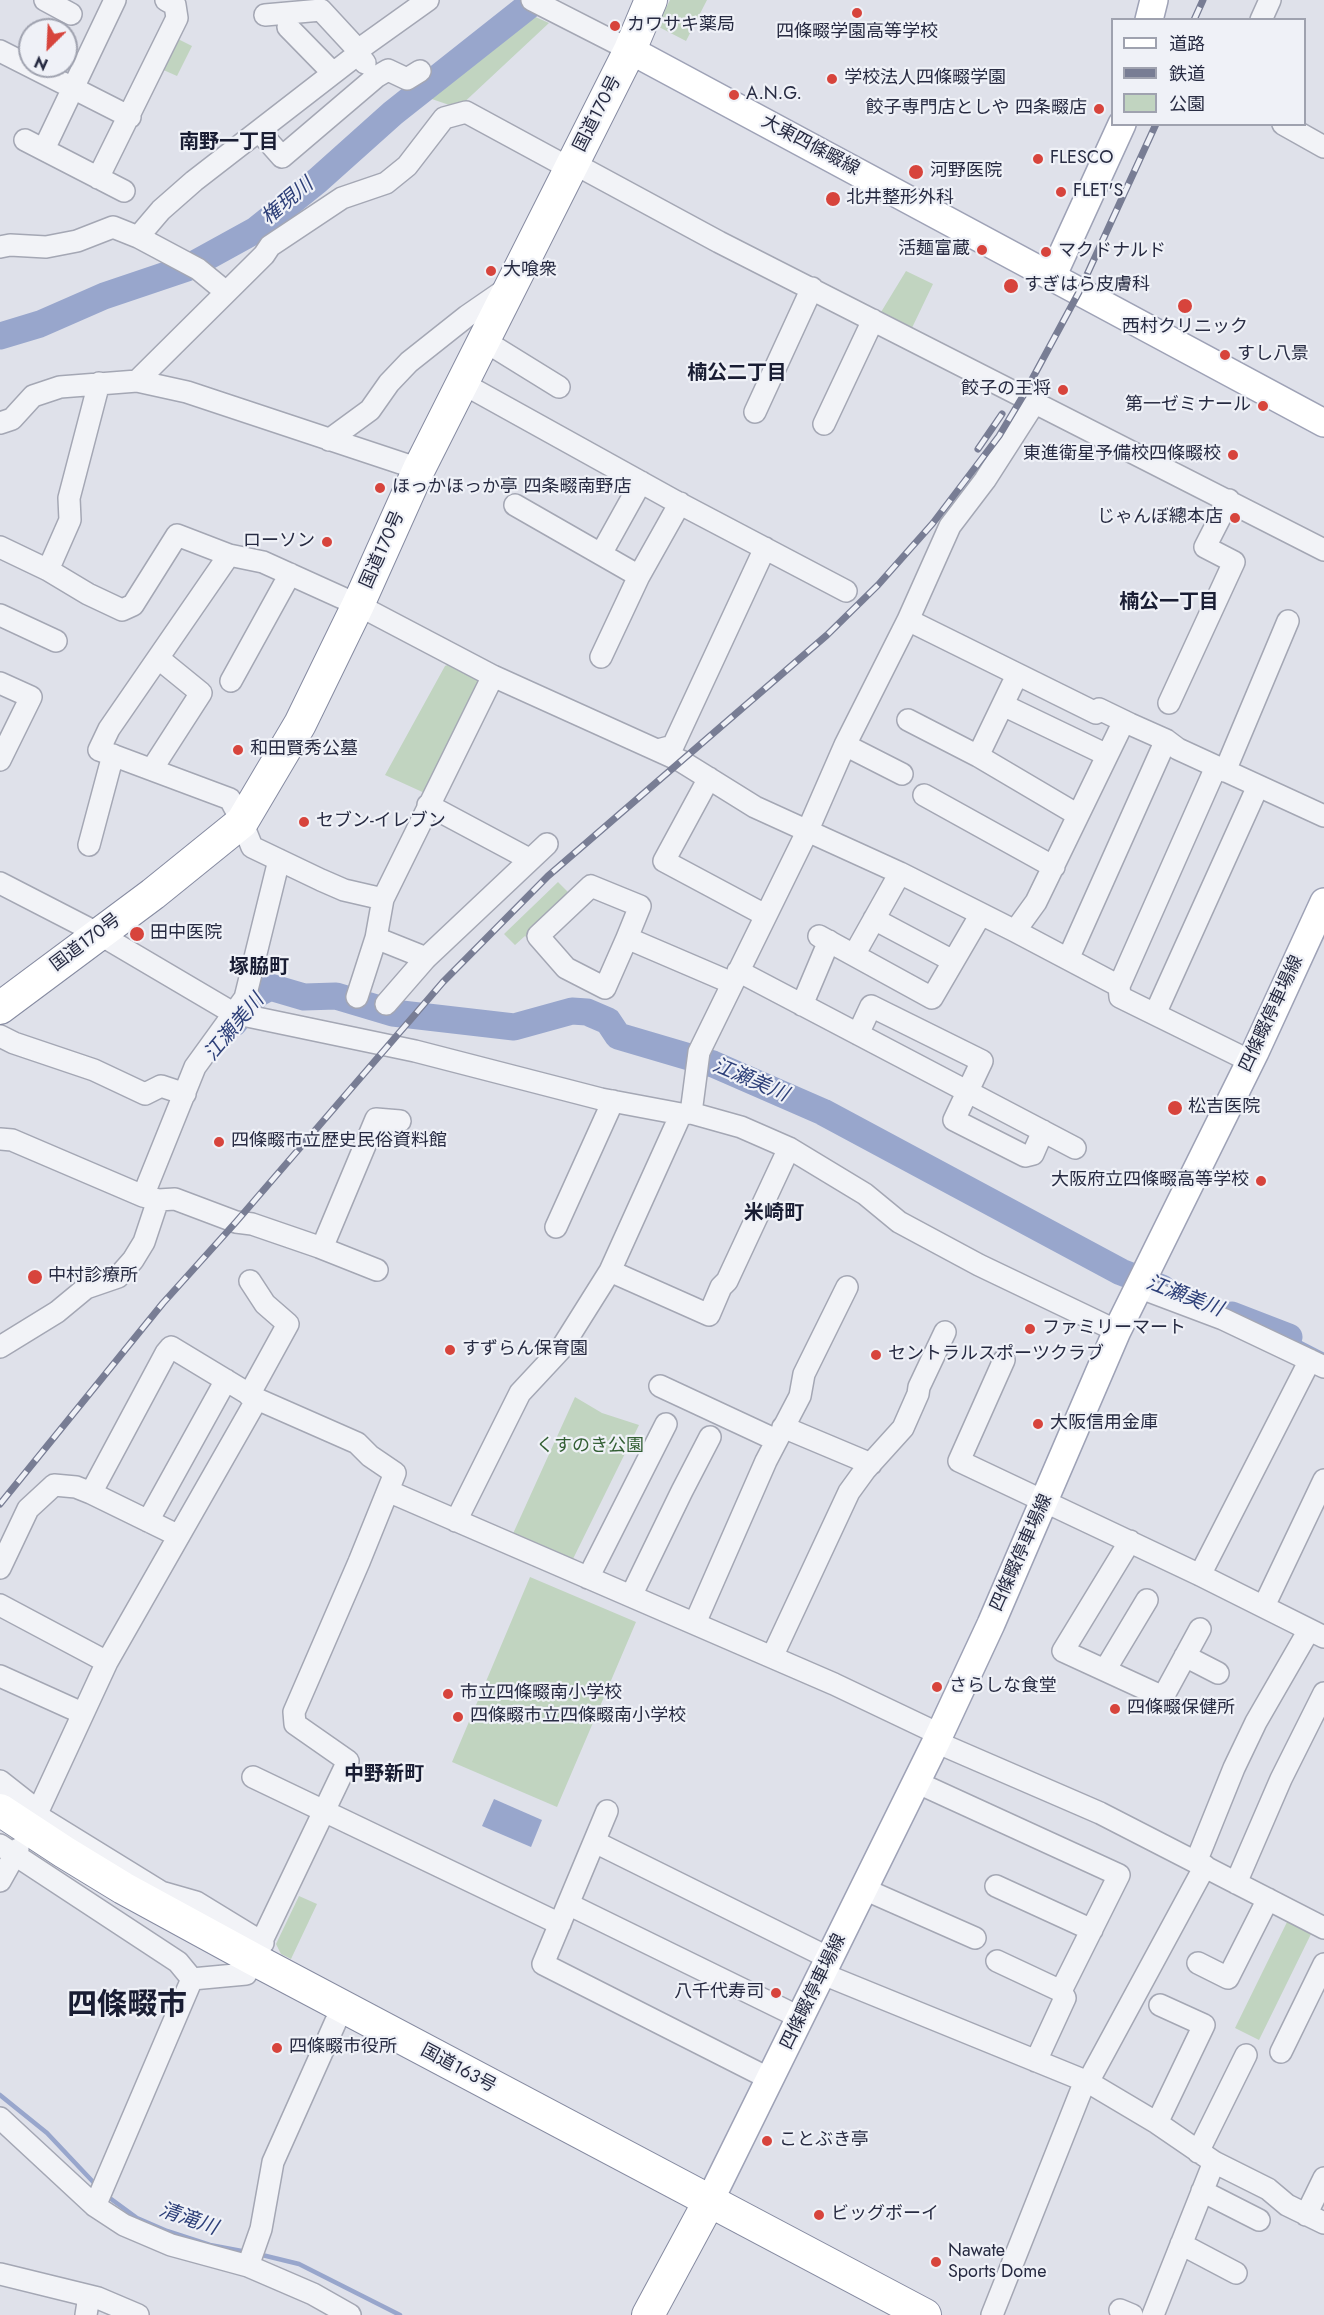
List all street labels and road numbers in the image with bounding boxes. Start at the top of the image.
street label: 国道170号 [570,72,626,156]
street label: 大東四條畷線 [757,111,863,181]
street label: 国道170号 [356,508,410,592]
street label: 国道170号 [47,910,125,976]
street label: 四條畷停車場線 [1236,952,1308,1076]
street label: 四條畷停車場線 [987,1491,1057,1615]
street label: 四條畷停車場線 [777,1931,851,2053]
street label: 国道163号 [417,2040,499,2098]

